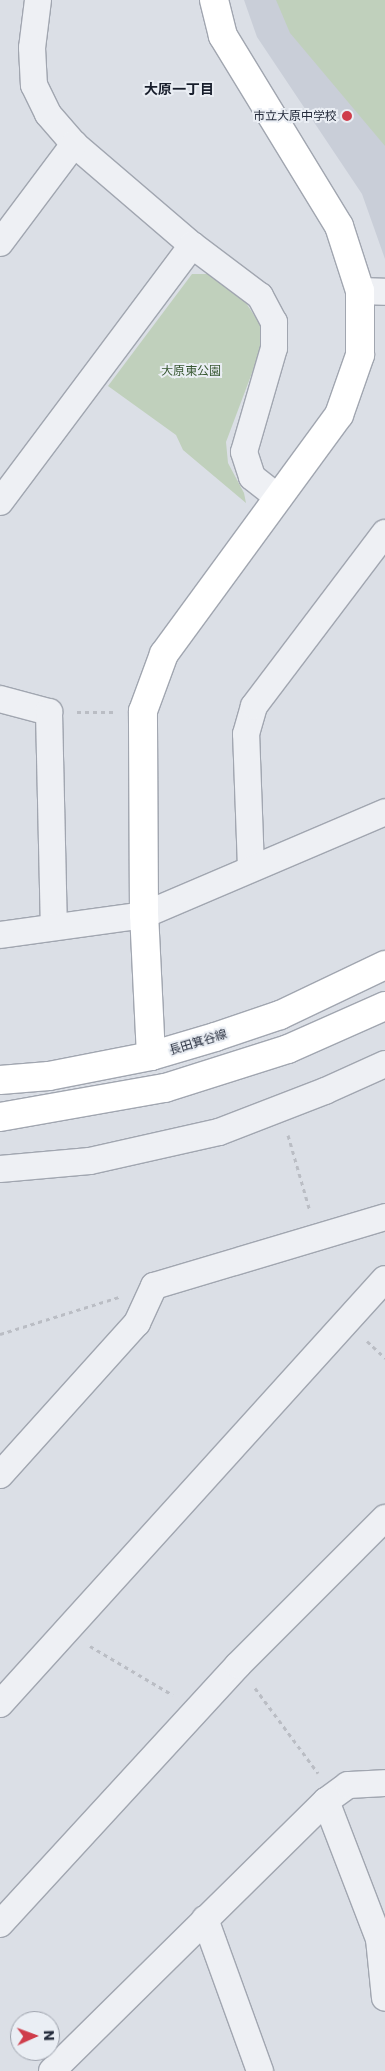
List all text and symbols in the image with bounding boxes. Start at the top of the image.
district label: 大原一丁目 [144,81,214,97]
place label: 市立大原中学校 [253,109,337,123]
marker: 市立大原中学校 [341,110,353,122]
park label: 大原東公園 [161,364,221,378]
street label: 長田箕谷線 [167,1026,229,1058]
north arrow [10,2011,60,2061]
text: N [39,2030,59,2041]

